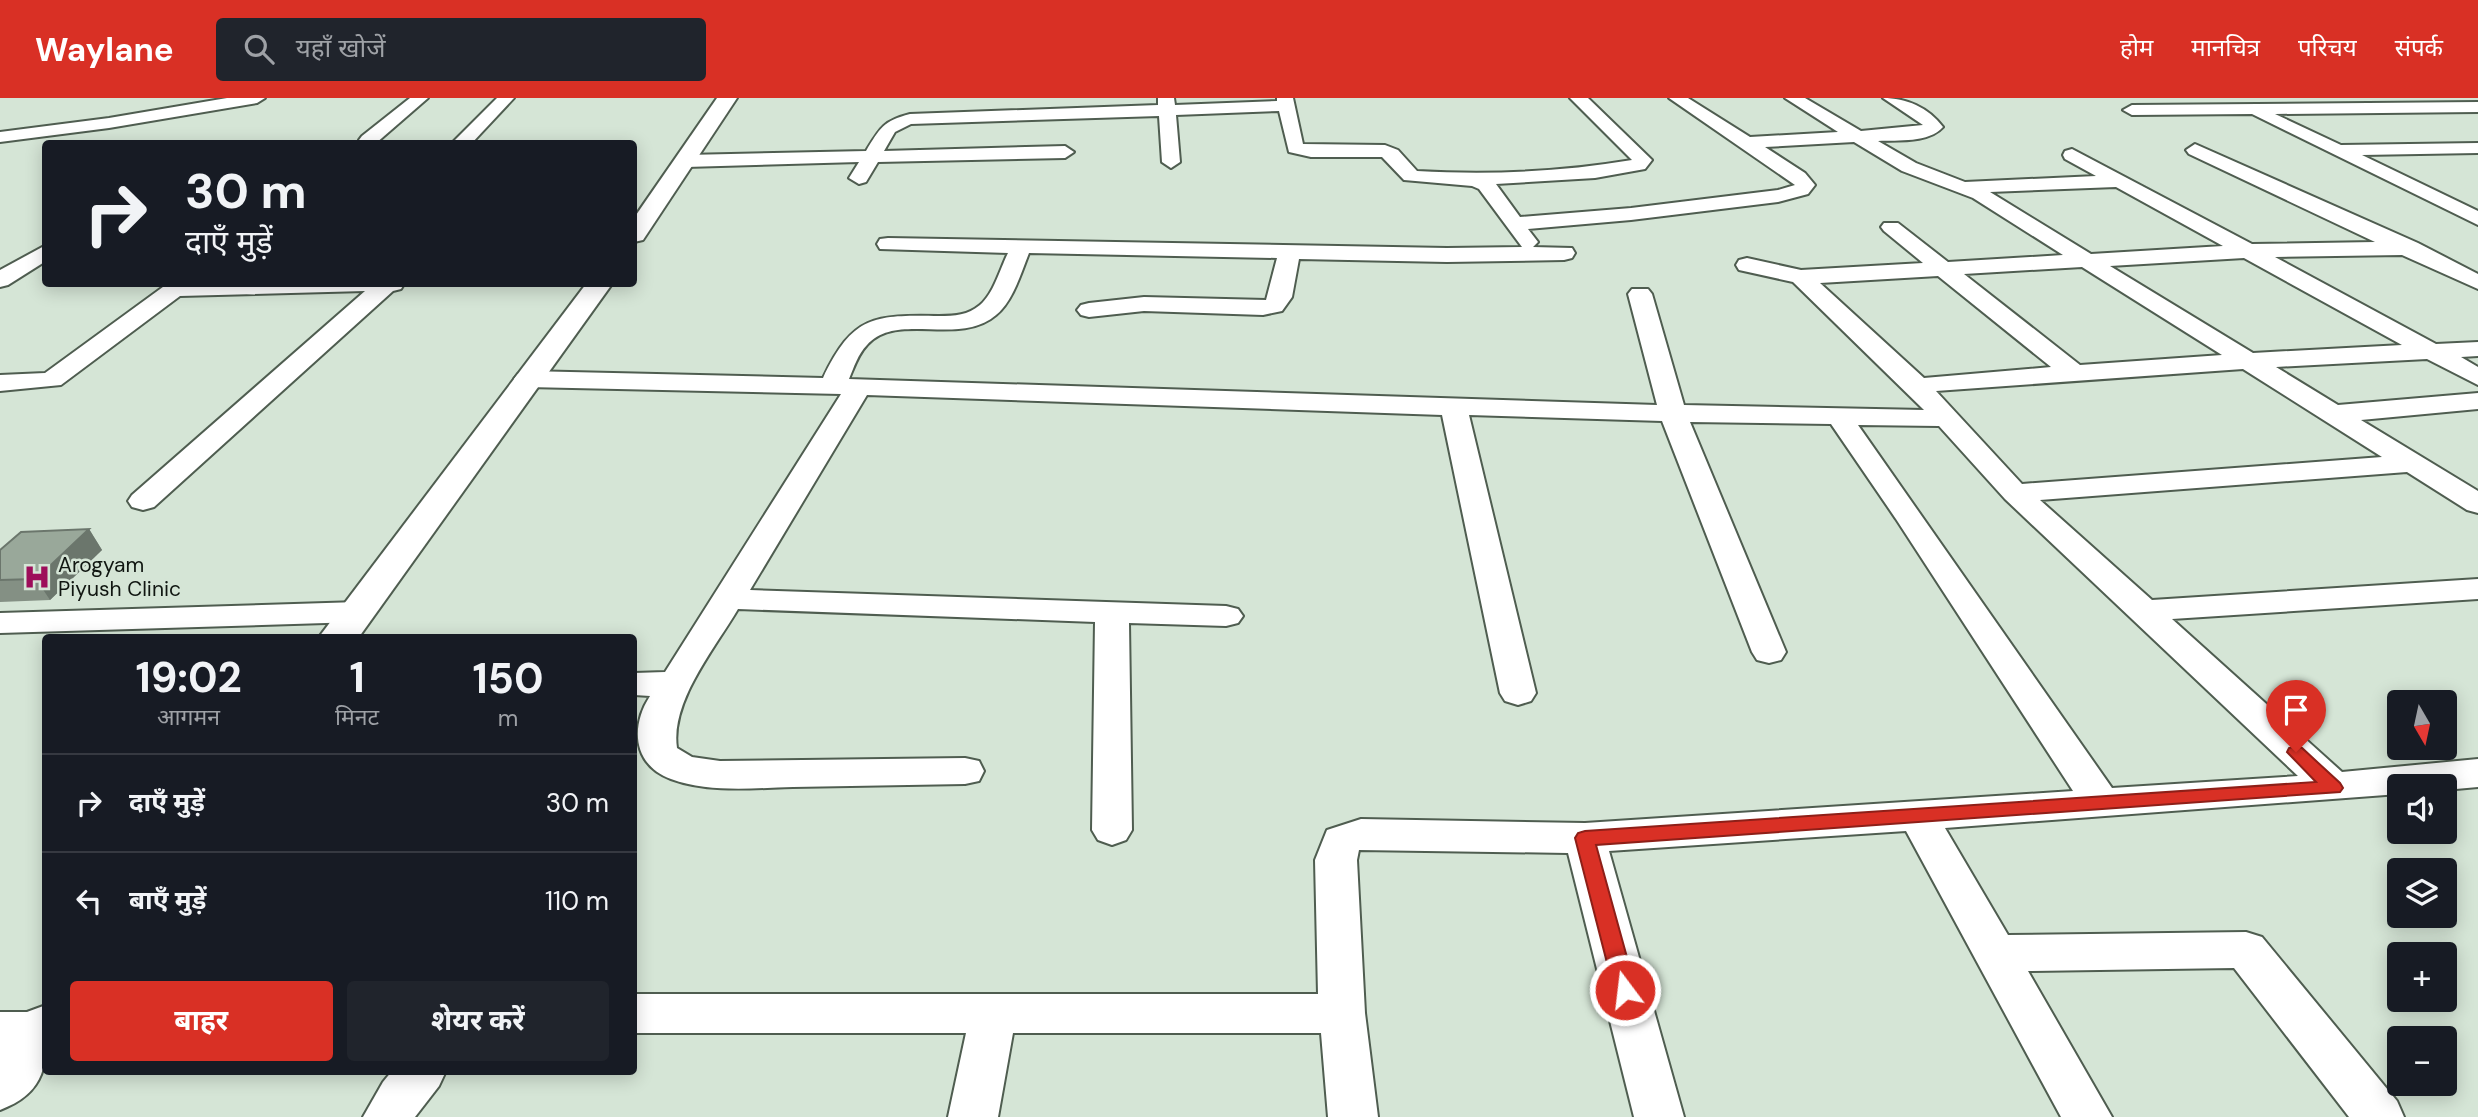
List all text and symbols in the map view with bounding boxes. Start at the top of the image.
search box [216,18,706,81]
text: Waylane [35,28,174,71]
icon: search [240,30,278,68]
text: यहाँ खोजें [296,31,386,65]
text: होम [2120,32,2153,63]
text: मानचित्र [2191,32,2260,63]
text: परिचय [2298,32,2357,63]
text: संपर्क [2395,32,2443,63]
text: 30 m [185,159,307,223]
icon: right [70,168,161,259]
text: दाएँ मुड़ें [185,221,273,263]
place label: Arogyam Piyush Clinic [58,551,181,603]
hospital icon: Arogyam Piyush Clinic [22,562,52,592]
text: 19:02 [135,650,242,705]
text: 1 [349,650,365,705]
text: 150 [473,651,544,706]
pin [2266,680,2326,752]
north arrow [2387,690,2457,760]
map controls [2387,690,2457,1096]
icon: arrive [2277,691,2315,729]
text: आगमन [157,702,220,732]
text: मिनट [335,702,379,732]
text: m [498,703,518,733]
button: sound [2387,774,2457,844]
icon: right [70,784,108,822]
text: दाएँ मुड़ें [129,785,205,819]
text: 30 m [546,786,609,820]
button: layers [2387,858,2457,928]
icon: left [70,882,108,920]
text: बाएँ मुड़ें [129,883,206,917]
text: 110 m [545,884,609,918]
button: + [2387,942,2457,1012]
position arrow [1588,953,1662,1027]
button: बाहर [70,981,333,1061]
button: शेयर करें [347,981,609,1061]
button: − [2387,1026,2457,1096]

